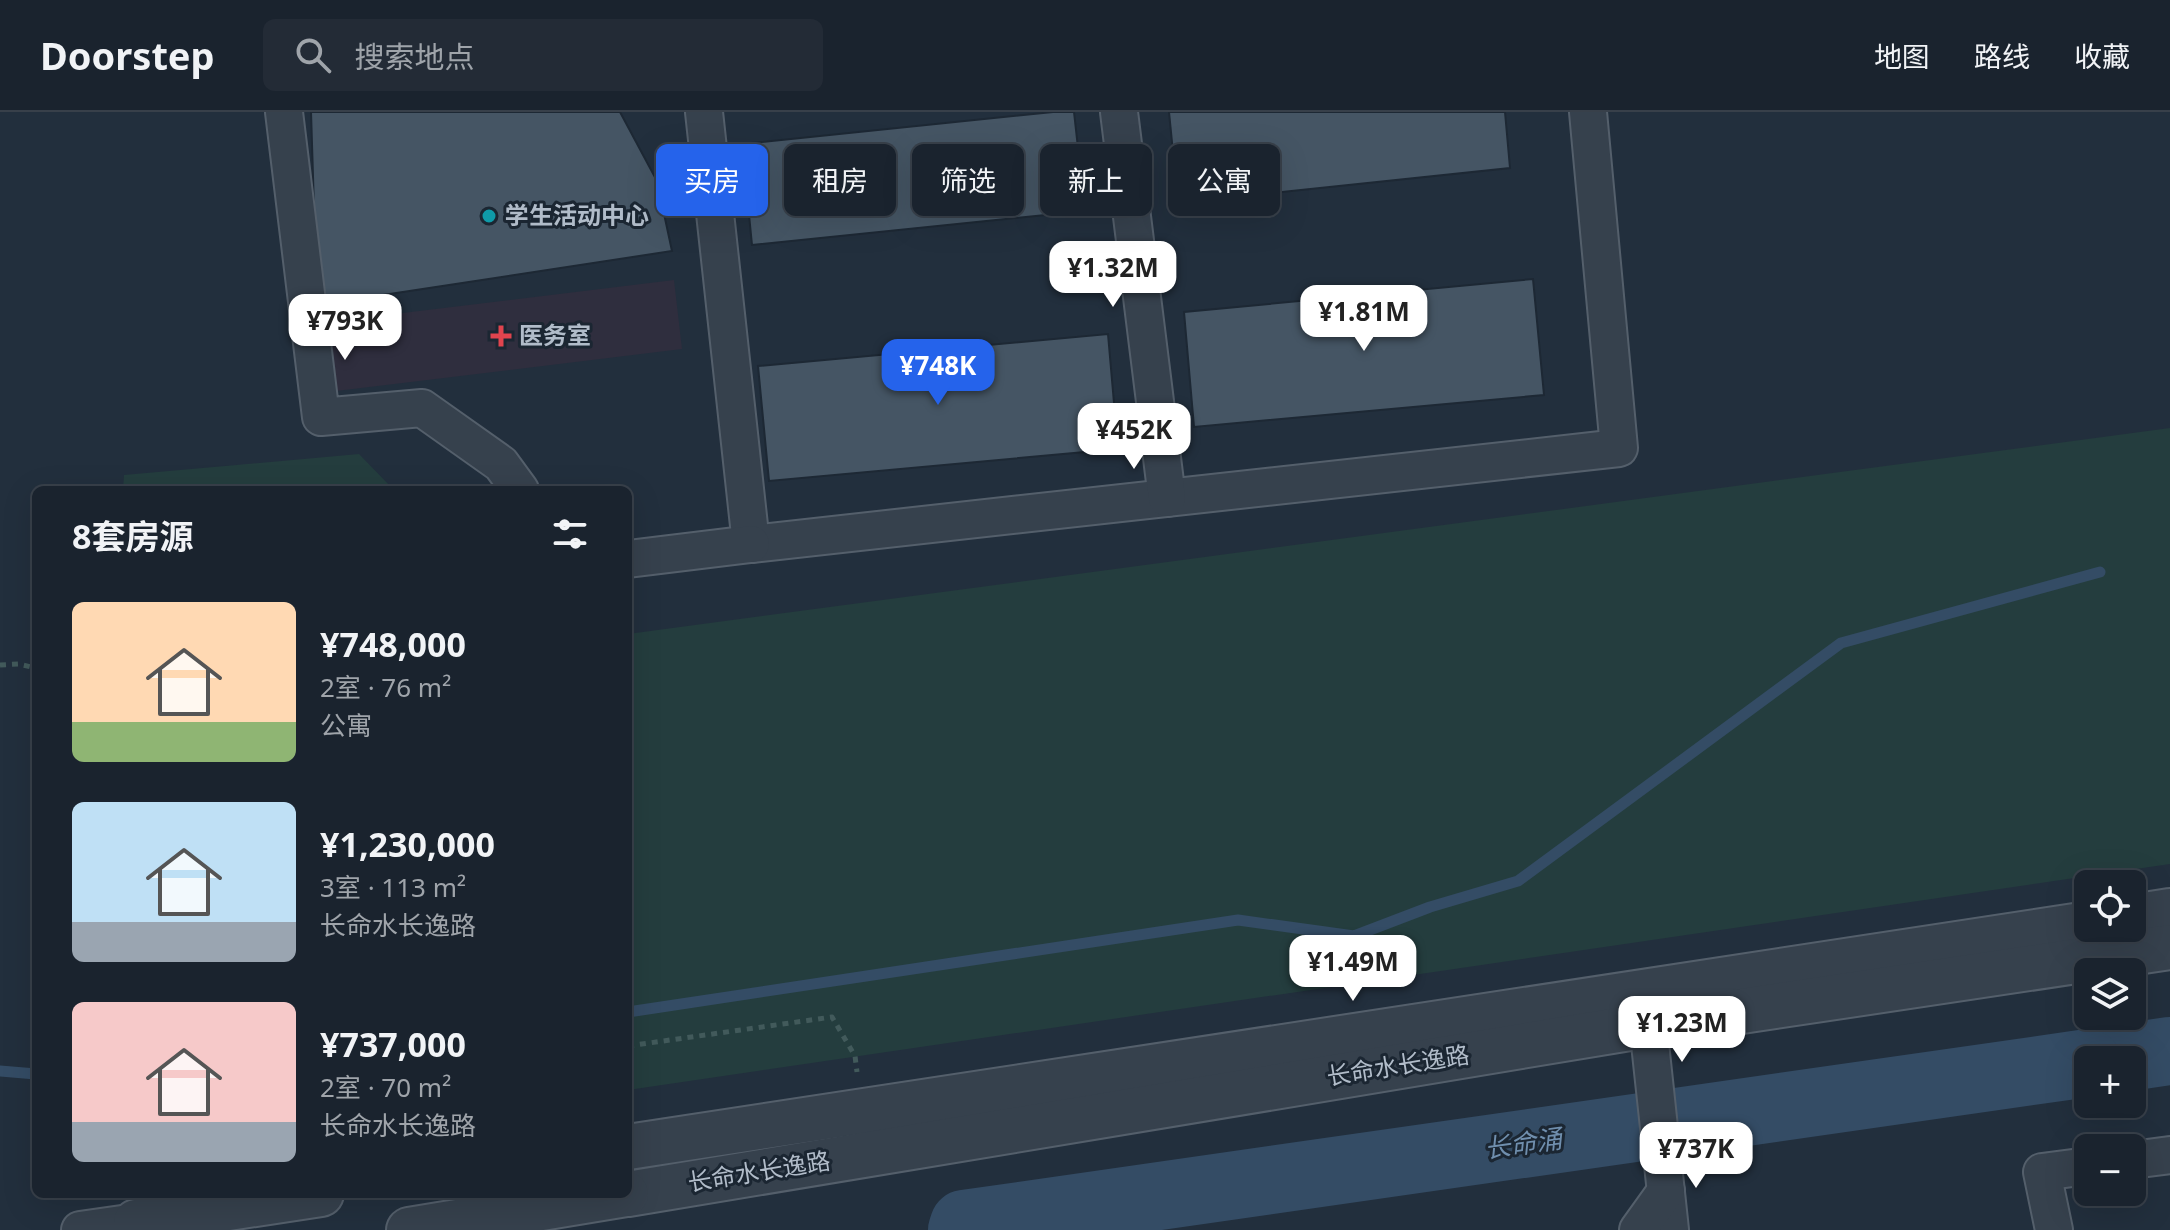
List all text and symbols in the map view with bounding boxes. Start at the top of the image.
search box [263,19,823,91]
text: Doorstep [40,29,215,81]
icon: search [291,33,335,77]
text: 搜索地点 [355,36,475,77]
text: 地图 [1874,37,1930,75]
text: 路线 [1974,37,2030,75]
text: 收藏 [2074,37,2130,75]
chip: 买房 [656,144,768,216]
chip: 租房 [784,144,896,216]
chip: 筛选 [912,144,1024,216]
chip: 新上 [1040,144,1152,216]
chip: 公寓 [1168,144,1280,216]
place label: 学生活动中心 [505,198,649,231]
marker: 学生活动中心 [480,207,498,225]
pin: ¥1.32M [1048,241,1178,309]
text: ¥1.32M [1067,249,1159,285]
pin: ¥1.81M [1299,285,1429,353]
text: ¥1.81M [1318,293,1410,329]
pin: ¥793K [289,294,401,362]
text: ¥793K [307,302,383,338]
place label: 医务室 [519,318,591,351]
marker: 医务室 [490,325,512,347]
pin: ¥748K [882,339,994,407]
text: ¥748K [900,347,976,383]
pin: ¥452K [1078,403,1190,471]
text: ¥452K [1096,411,1172,447]
icon: filters [548,512,592,556]
text: 8套房源 [72,513,193,559]
text: ¥748,000 [320,621,466,667]
icon: home [136,634,232,730]
text: 2室 · 76 m² [320,669,451,705]
text: 公寓 [320,707,372,743]
text: ¥1,230,000 [320,821,495,867]
icon: home [136,834,232,930]
text: 3室 · 113 m² [320,869,466,905]
map controls [2074,870,2146,1206]
button: locate [2074,870,2146,942]
text: 长命水长逸路 [320,907,476,943]
pin: ¥1.49M [1288,935,1418,1003]
text: ¥1.49M [1307,943,1399,979]
button: layers [2074,958,2146,1030]
pin: ¥1.23M [1617,996,1747,1064]
text: ¥1.23M [1636,1004,1728,1040]
text: ¥737,000 [320,1021,466,1067]
icon: home [136,1034,232,1130]
street label: 长命水长逸路 [1324,1037,1471,1092]
button: + [2074,1046,2146,1118]
text: 2室 · 70 m² [320,1069,451,1105]
text: 长命水长逸路 [320,1107,476,1143]
water label: 长命涌 [1482,1119,1567,1166]
pin: ¥737K [1640,1122,1752,1190]
text: ¥737K [1658,1130,1734,1166]
button: − [2074,1134,2146,1206]
street label: 长命水长逸路 [685,1143,832,1198]

